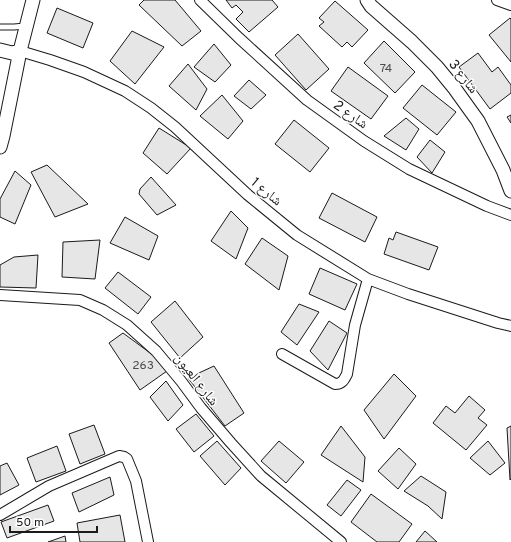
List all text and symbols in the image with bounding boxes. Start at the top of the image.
street label: شارع 3 [444,57,481,97]
house number: 74 [380,61,392,77]
street label: شارع 2 [330,97,371,133]
street label: شارع 1 [247,174,285,210]
street label: شارع العيون [170,350,222,410]
house number: 263 [132,358,154,374]
scale bar [10,508,97,534]
text: 50 m [16,515,44,531]

